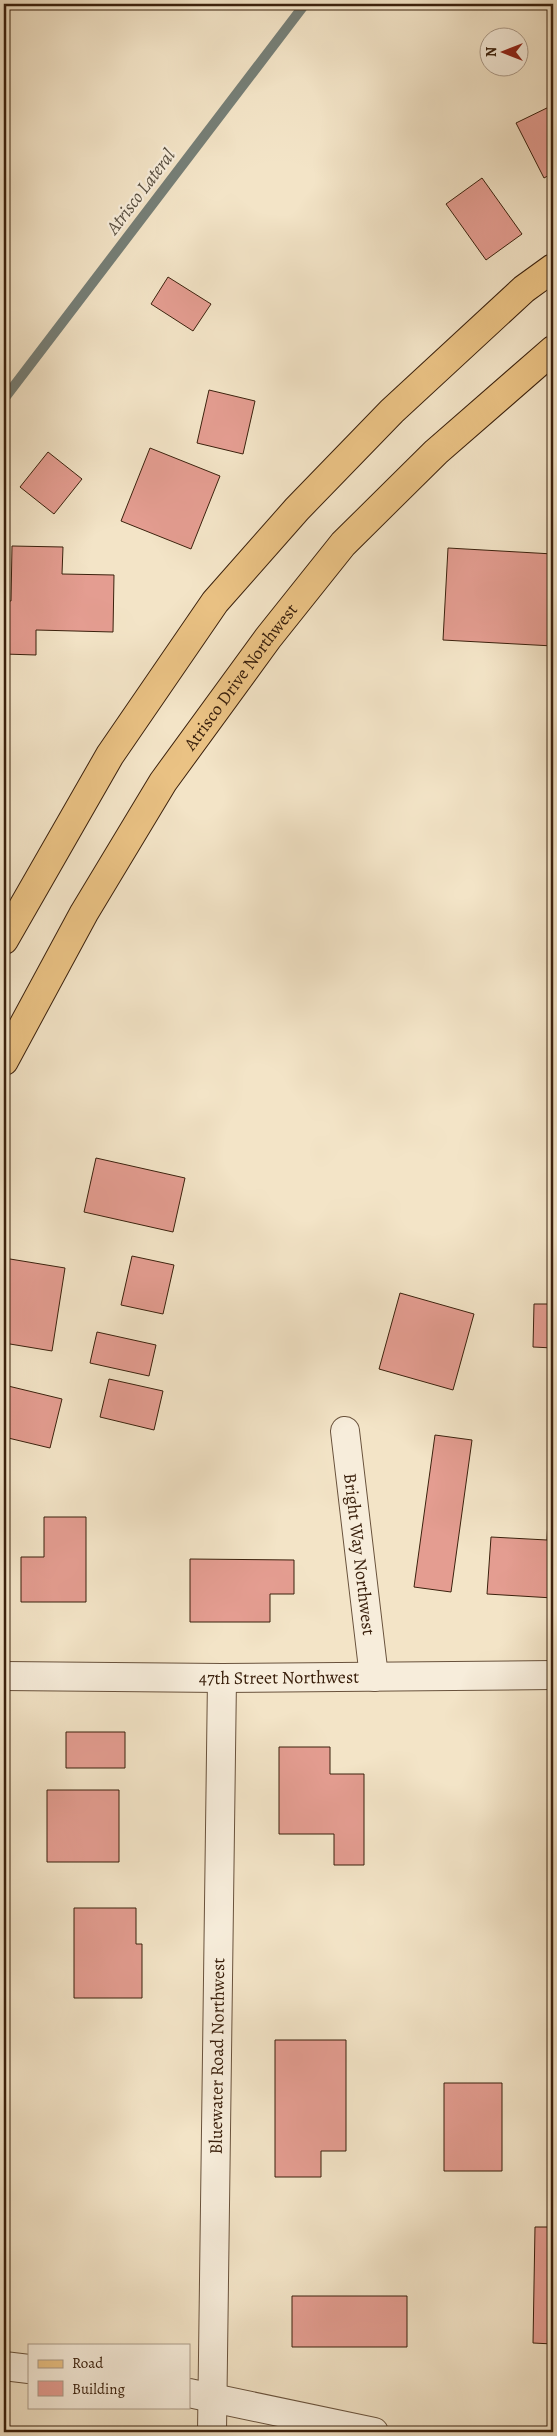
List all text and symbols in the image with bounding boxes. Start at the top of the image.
north arrow [480,28,530,78]
text: N [482,47,501,57]
water label: Atrisco Lateral [100,143,182,240]
street label: Atrisco Drive Northwest [178,598,303,756]
street label: Bright Way Northwest [338,1472,381,1637]
street label: 47th Street Northwest [199,1665,359,1690]
street label: Bluewater Road Northwest [204,1957,230,2155]
legend [28,2344,190,2408]
text: Road [72,2353,104,2373]
text: Building [72,2379,125,2399]

